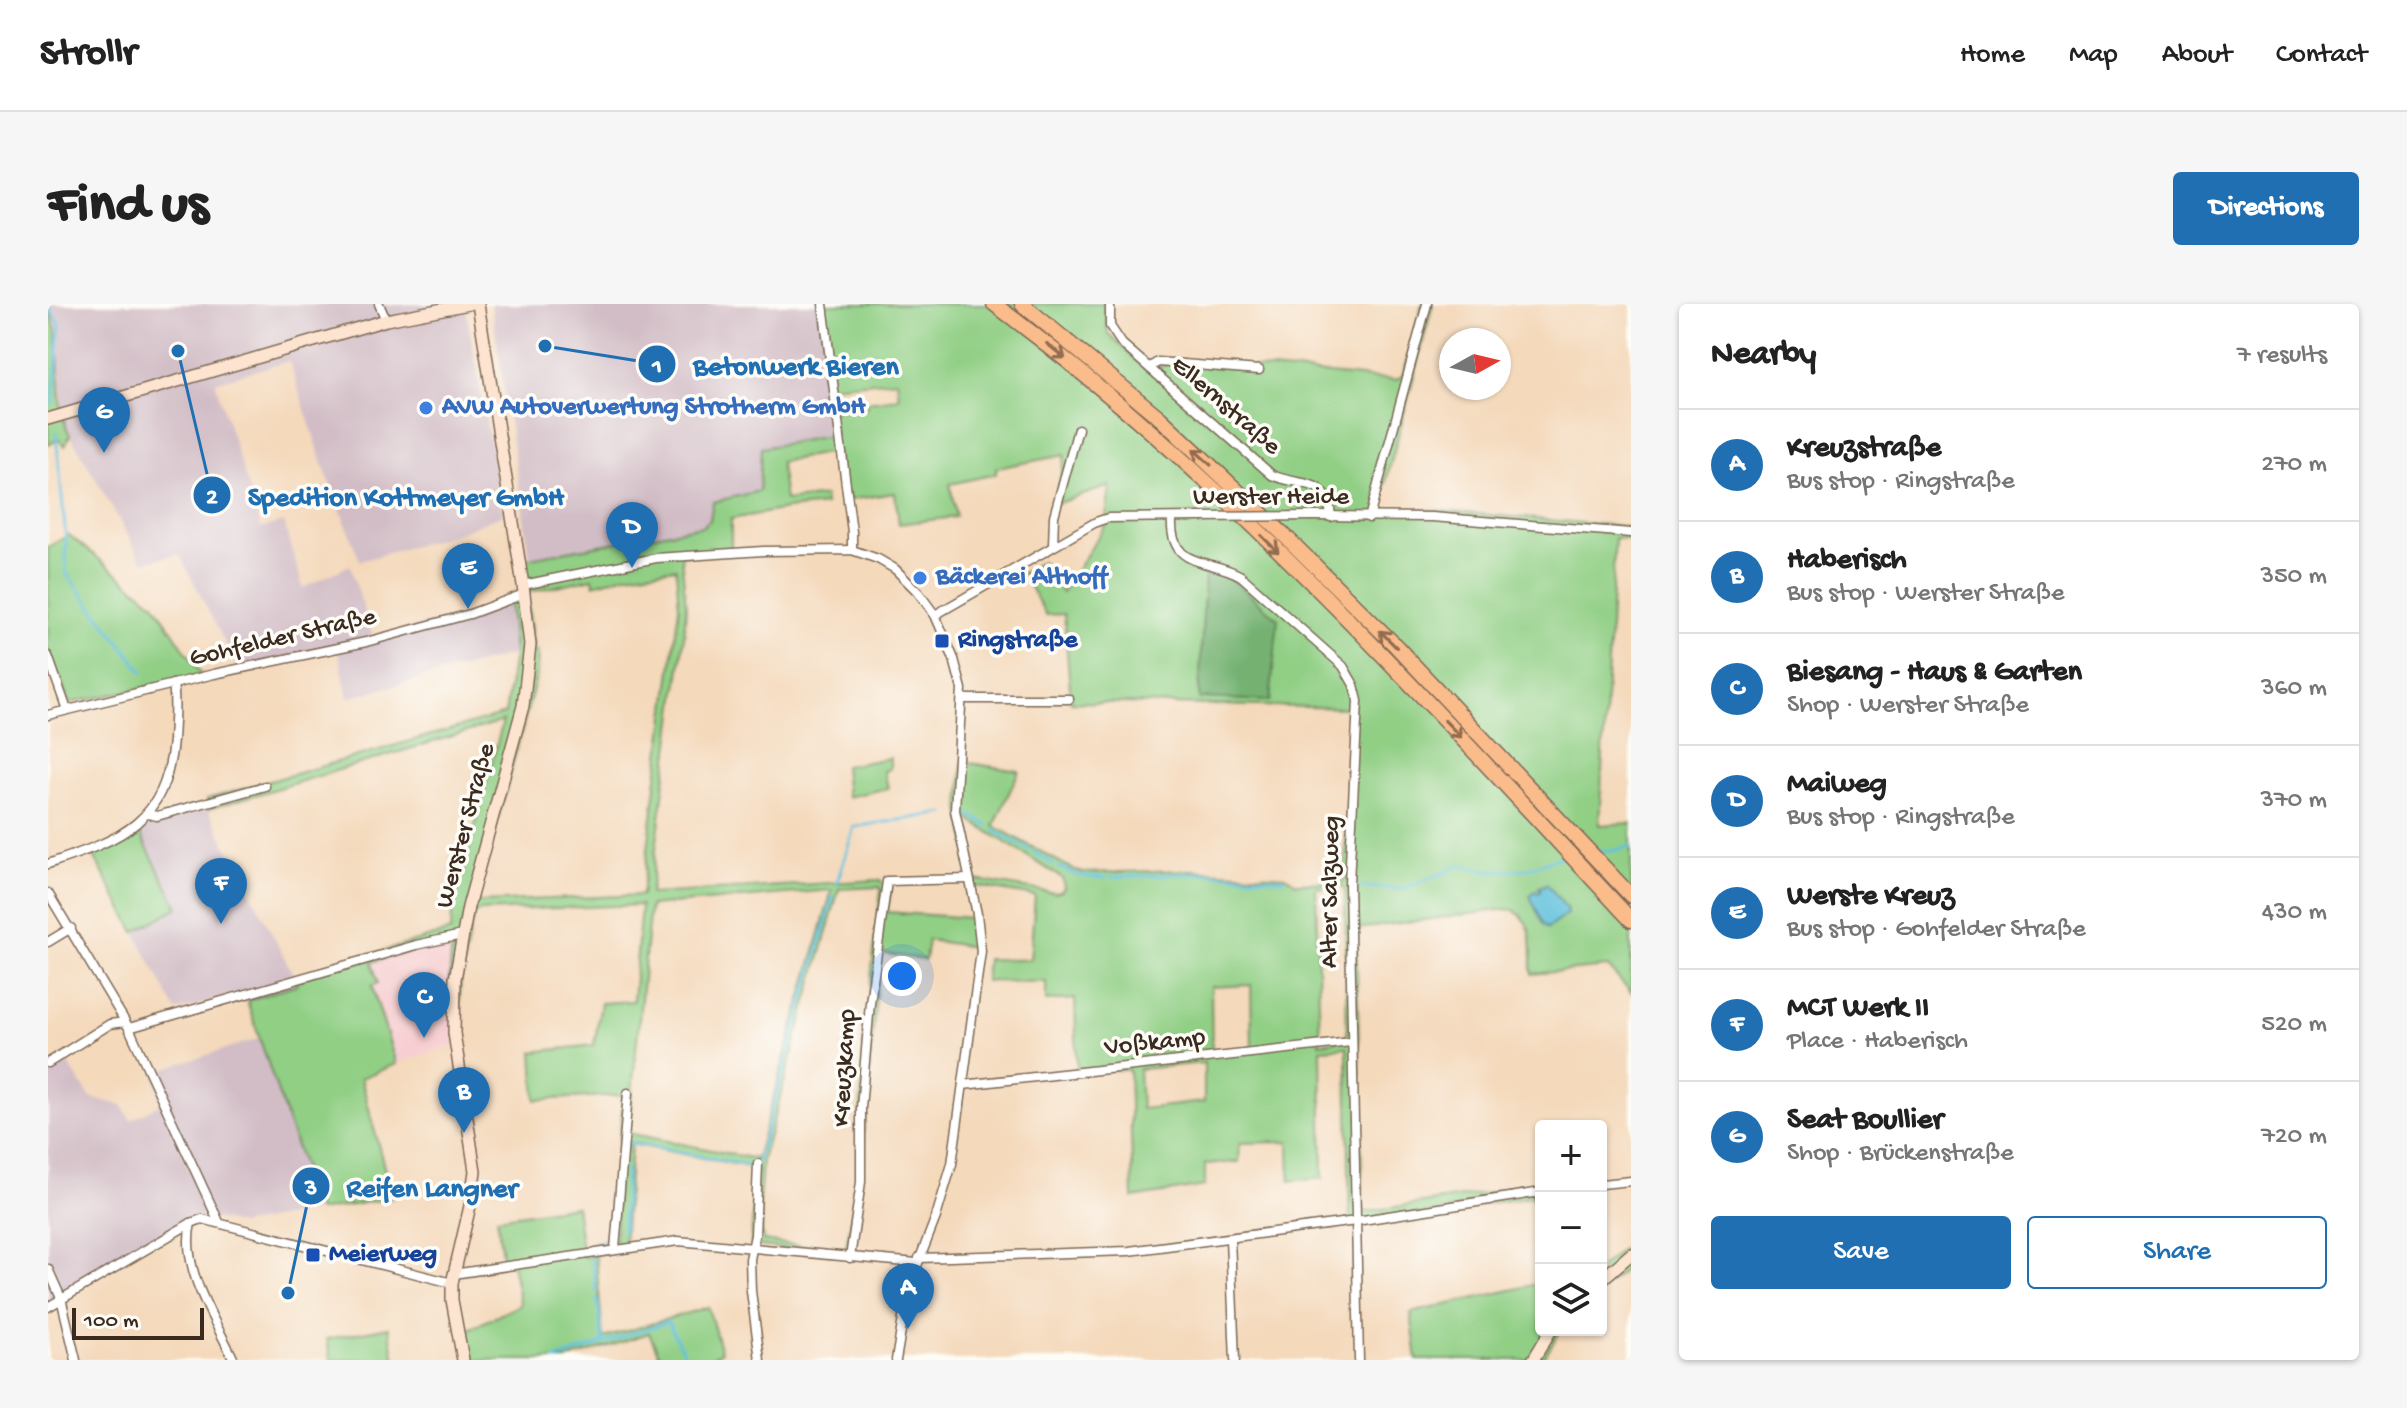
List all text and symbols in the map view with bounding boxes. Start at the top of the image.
text: Strollr [40,33,137,77]
text: Home [1960,39,2025,72]
text: Map [2069,39,2118,72]
text: About [2162,39,2232,72]
text: Contact [2276,39,2367,72]
button: Directions [2173,172,2359,245]
text: Find us [48,175,208,241]
north arrow [1439,328,1511,400]
text: Nearby [1711,336,1816,376]
callout: Betonwerk Bieren [637,338,915,390]
text: 7 results [2237,341,2327,372]
one-way arrow [1045,343,1066,360]
street label: Ellernstraße [1164,351,1287,464]
text: Betonwerk Bieren [692,352,900,385]
text: 1 [651,353,662,382]
pin: G [78,387,130,453]
place label: AVW Autoverwertung Strotherm GmbH [441,393,866,424]
marker: AVW Autoverwertung Strotherm GmbH [417,399,435,417]
text: Kreuzstraße [1787,432,1941,467]
one-way arrow [1193,449,1213,467]
text: A [1729,450,1745,481]
text: 270 m [2261,450,2327,481]
text: Bus stop · Ringstraße [1787,467,2015,498]
callout: Spedition Kottmeyer GmbH [192,469,580,521]
text: Spedition Kottmeyer GmbH [248,483,565,516]
street label: Werster Heide [1193,483,1350,514]
text: 2 [206,484,218,513]
pin: D [606,502,658,568]
one-way arrow [1260,534,1279,553]
pin: E [442,543,494,609]
text: Haberisch [1787,544,1907,579]
text: B [1730,562,1744,593]
text: 350 m [2260,562,2327,593]
place label: Bäckerei Althoff [935,563,1110,594]
marker: Bäckerei Althoff [911,569,929,587]
text: Bus stop · Werster Straße [1787,579,2064,610]
street label: Gohfelder Straße [187,602,380,676]
place label: Ringstraße [957,626,1079,657]
one-way arrow [1379,629,1398,649]
marker: Ringstraße [933,632,951,650]
text: Biesang - Haus & Garten [1787,656,2082,691]
text: C [1730,674,1744,705]
text: 360 m [2261,674,2327,705]
text: Shop · Werster Straße [1787,691,2029,722]
one-way arrow [1443,719,1462,739]
street label: Werster Straße [430,740,504,912]
text: Maiweg [1787,768,1887,803]
text: D [1729,786,1745,817]
text: 370 m [2261,786,2327,817]
text: Bus stop · Ringstraße [1787,803,2015,834]
street label: Alter Salzweg [1315,815,1349,969]
pin: F [195,858,247,924]
text: Werste Kreuz [1787,880,1954,915]
text: E [1729,898,1745,929]
text: 430 m [2262,898,2327,929]
text: Bus stop · Gohfelder Straße [1787,915,2086,946]
your location [882,956,922,996]
pin: C [398,972,450,1038]
text: MCT Werk II [1787,992,1929,1027]
street label: Kreuzkamp [827,1008,865,1128]
text: F [1730,1010,1744,1041]
text: 520 m [2261,1010,2327,1041]
street label: Voßkamp [1102,1023,1207,1065]
text: Place · Haberisch [1787,1027,1968,1058]
pin: B [438,1067,490,1133]
text: Seat Boullier [1787,1104,1943,1139]
map controls [1535,1120,1607,1336]
button: + [1535,1120,1607,1192]
text: G [1729,1122,1745,1153]
text: 720 m [2261,1122,2327,1153]
text: Shop · Brückenstraße [1787,1139,2014,1170]
callout: Reifen Langner [291,1160,534,1212]
text: Reifen Langner [346,1174,521,1207]
text: 3 [304,1175,317,1204]
button: − [1535,1192,1607,1264]
button: Save [1711,1216,2011,1289]
button: Share [2027,1216,2327,1289]
place label: Meierweg [329,1240,437,1271]
marker: Meierweg [304,1246,322,1264]
pin: A [882,1263,934,1329]
button: layers [1535,1264,1607,1336]
scale bar [72,1304,204,1340]
text: 100 m [84,1309,139,1335]

